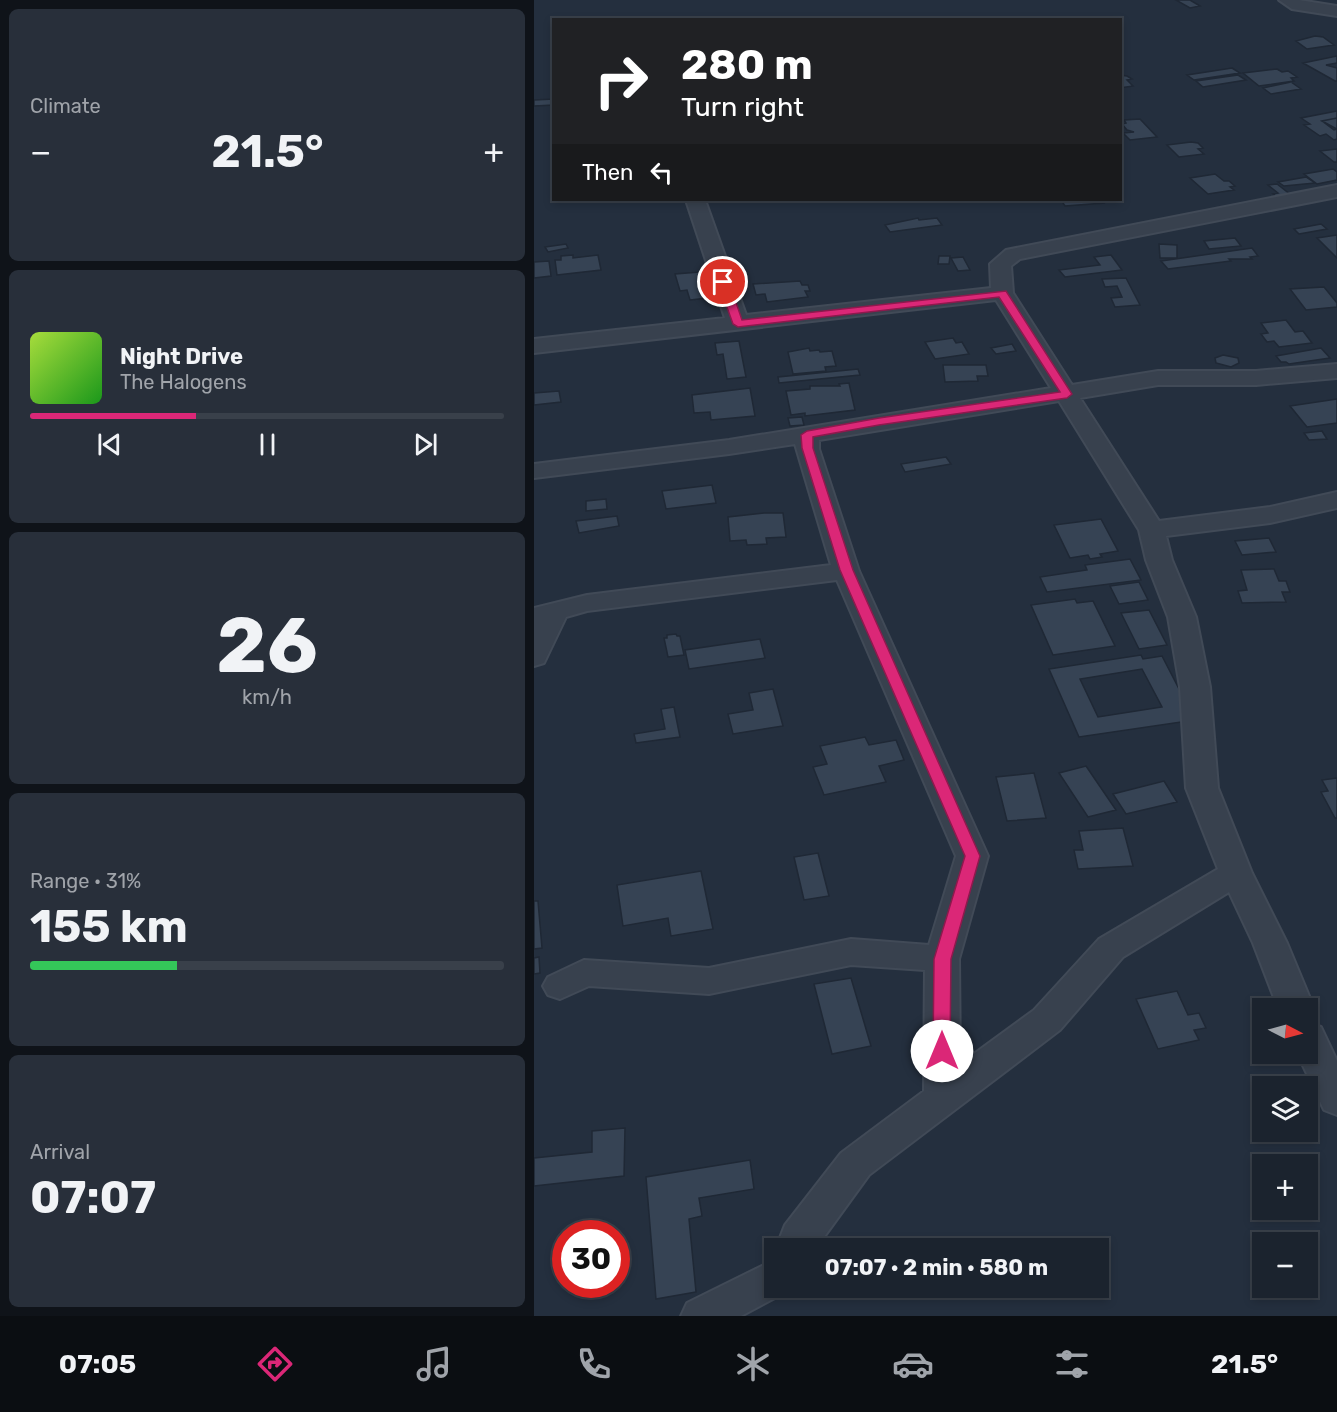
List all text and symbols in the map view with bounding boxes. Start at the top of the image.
text: 280 m [681,40,813,90]
icon: right [582,42,660,120]
text: Turn right [681,91,804,123]
text: Climate [30,94,101,118]
text: 21.5° [211,125,323,178]
text: − [30,132,51,171]
text: + [483,132,504,171]
icon: left [645,156,678,189]
text: Then [582,159,633,186]
pin [697,256,748,307]
icon: arrive [706,265,739,298]
text: Night Drive [120,343,243,370]
text: The Halogens [120,370,247,394]
icon: previous [93,428,126,461]
icon: pause [251,428,284,461]
icon: next [409,428,442,461]
text: 26 [216,599,318,692]
text: km/h [242,685,292,709]
text: Range · 31% [30,869,141,893]
text: 155 km [30,900,188,953]
north arrow [1252,998,1318,1064]
map controls [1252,998,1318,1298]
position arrow [910,1019,974,1083]
button: layers [1252,1076,1318,1142]
text: Arrival [30,1140,90,1164]
button: + [1252,1154,1318,1220]
text: 07:07 [30,1171,156,1224]
speed limit sign: 30 [552,1220,630,1298]
button: − [1252,1232,1318,1298]
text: 07:07 · 2 min · 580 m [825,1254,1048,1281]
icon: directions [254,1343,296,1385]
icon: music [413,1343,455,1385]
icon: phone [573,1343,615,1385]
icon: climate [732,1343,774,1385]
icon: car [892,1343,934,1385]
icon: filters [1051,1343,1093,1385]
text: 07:05 [59,1348,136,1380]
text: 21.5° [1211,1348,1278,1380]

